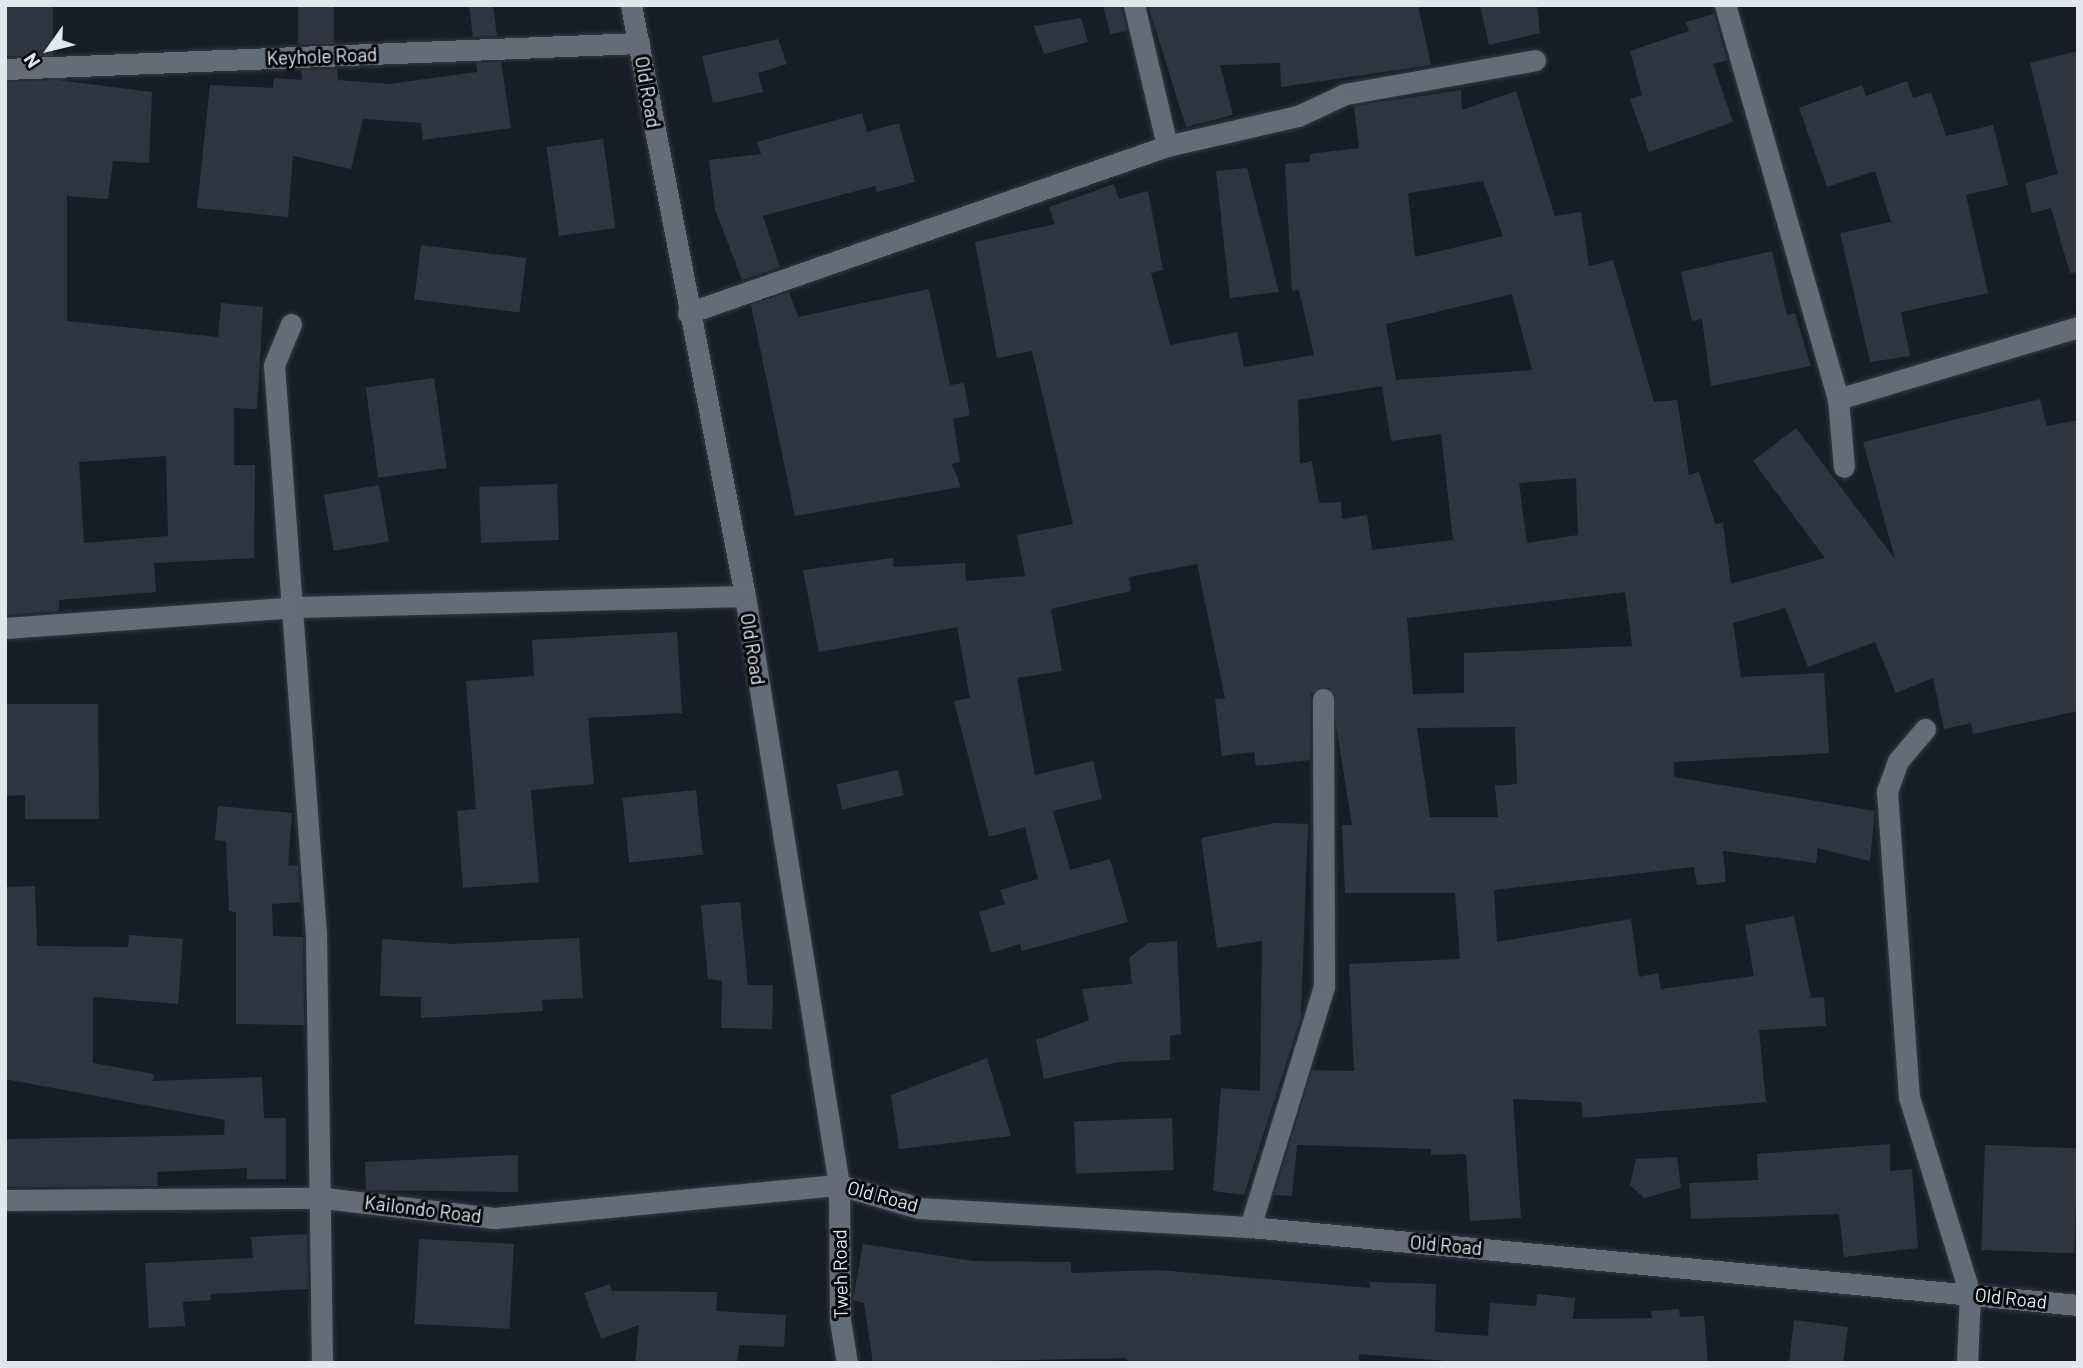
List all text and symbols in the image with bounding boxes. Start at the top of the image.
north arrow [14,14,84,84]
street label: Keyhole Road [266,43,378,69]
text: N [18,49,44,73]
street label: Old Road [630,54,666,130]
street label: Old Road [736,611,770,687]
street label: Old Road [845,1176,921,1216]
street label: Kailondo Road [363,1191,483,1227]
street label: Tweh Road [828,1229,852,1319]
street label: Old Road [1409,1230,1483,1260]
street label: Old Road [1974,1283,2048,1313]

